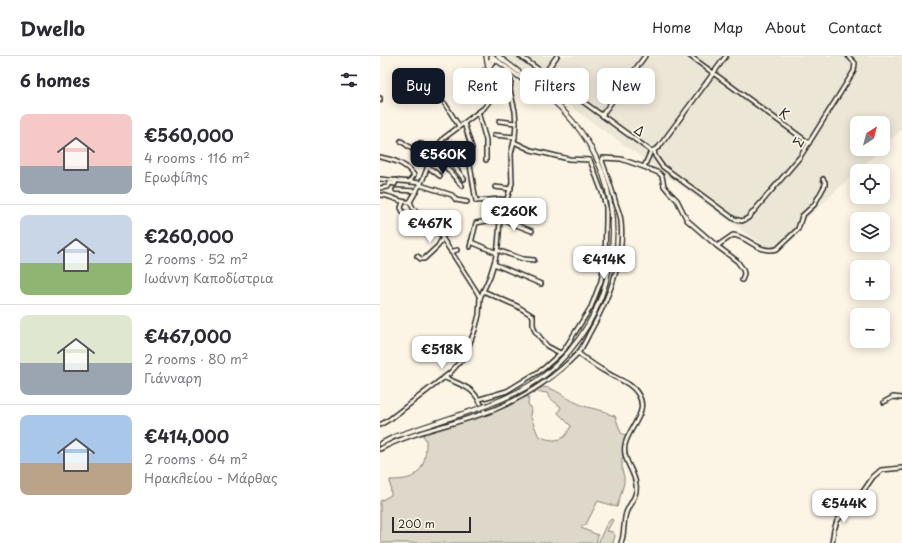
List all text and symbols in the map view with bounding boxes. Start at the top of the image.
text: Dwello [20,14,85,42]
text: Home [652,17,691,38]
text: Map [713,17,743,38]
text: About [765,17,806,38]
text: Contact [828,17,882,38]
text: 6 homes [20,67,90,93]
chip: Buy [392,68,445,104]
chip: Rent [453,68,512,104]
chip: Filters [520,68,589,104]
chip: New [597,68,655,104]
icon: filters [338,69,360,91]
street label: Κ [776,103,794,123]
north arrow [850,116,890,156]
map controls [850,116,890,348]
street label: Δ [631,120,649,140]
text: €560,000 [144,122,234,148]
icon: home [52,130,100,178]
street label: Σ [788,134,808,150]
pin: €560K [415,141,471,175]
text: €560K [420,144,466,163]
text: 4 rooms · 116 m² [144,148,250,167]
button: locate [850,164,890,204]
text: Ερωφίλης [144,167,208,186]
pin: €260K [486,198,542,232]
text: €260K [490,201,538,220]
pin: €467K [402,210,458,244]
button: layers [850,212,890,252]
text: €467K [407,213,453,232]
text: €260,000 [144,223,234,249]
icon: home [52,231,100,279]
pin: €414K [576,246,632,280]
text: 2 rooms · 52 m² [144,249,248,268]
text: €414K [582,249,626,268]
button: + [850,260,890,300]
text: Ιωάννη Καποδίστρια [144,268,273,287]
button: − [850,308,890,348]
text: €467,000 [144,323,231,349]
icon: home [52,331,100,379]
pin: €518K [414,336,470,370]
text: €518K [421,339,463,358]
text: 2 rooms · 80 m² [144,349,249,368]
text: Γιάνναρη [144,368,202,387]
text: €414,000 [144,423,229,449]
icon: home [52,431,100,479]
text: 2 rooms · 64 m² [144,449,248,468]
text: Ηρακλείου - Μάρθας [144,468,278,487]
pin: €544K [816,490,872,524]
text: €544K [821,493,867,512]
scale bar [392,515,471,534]
text: 200 m [398,515,435,532]

